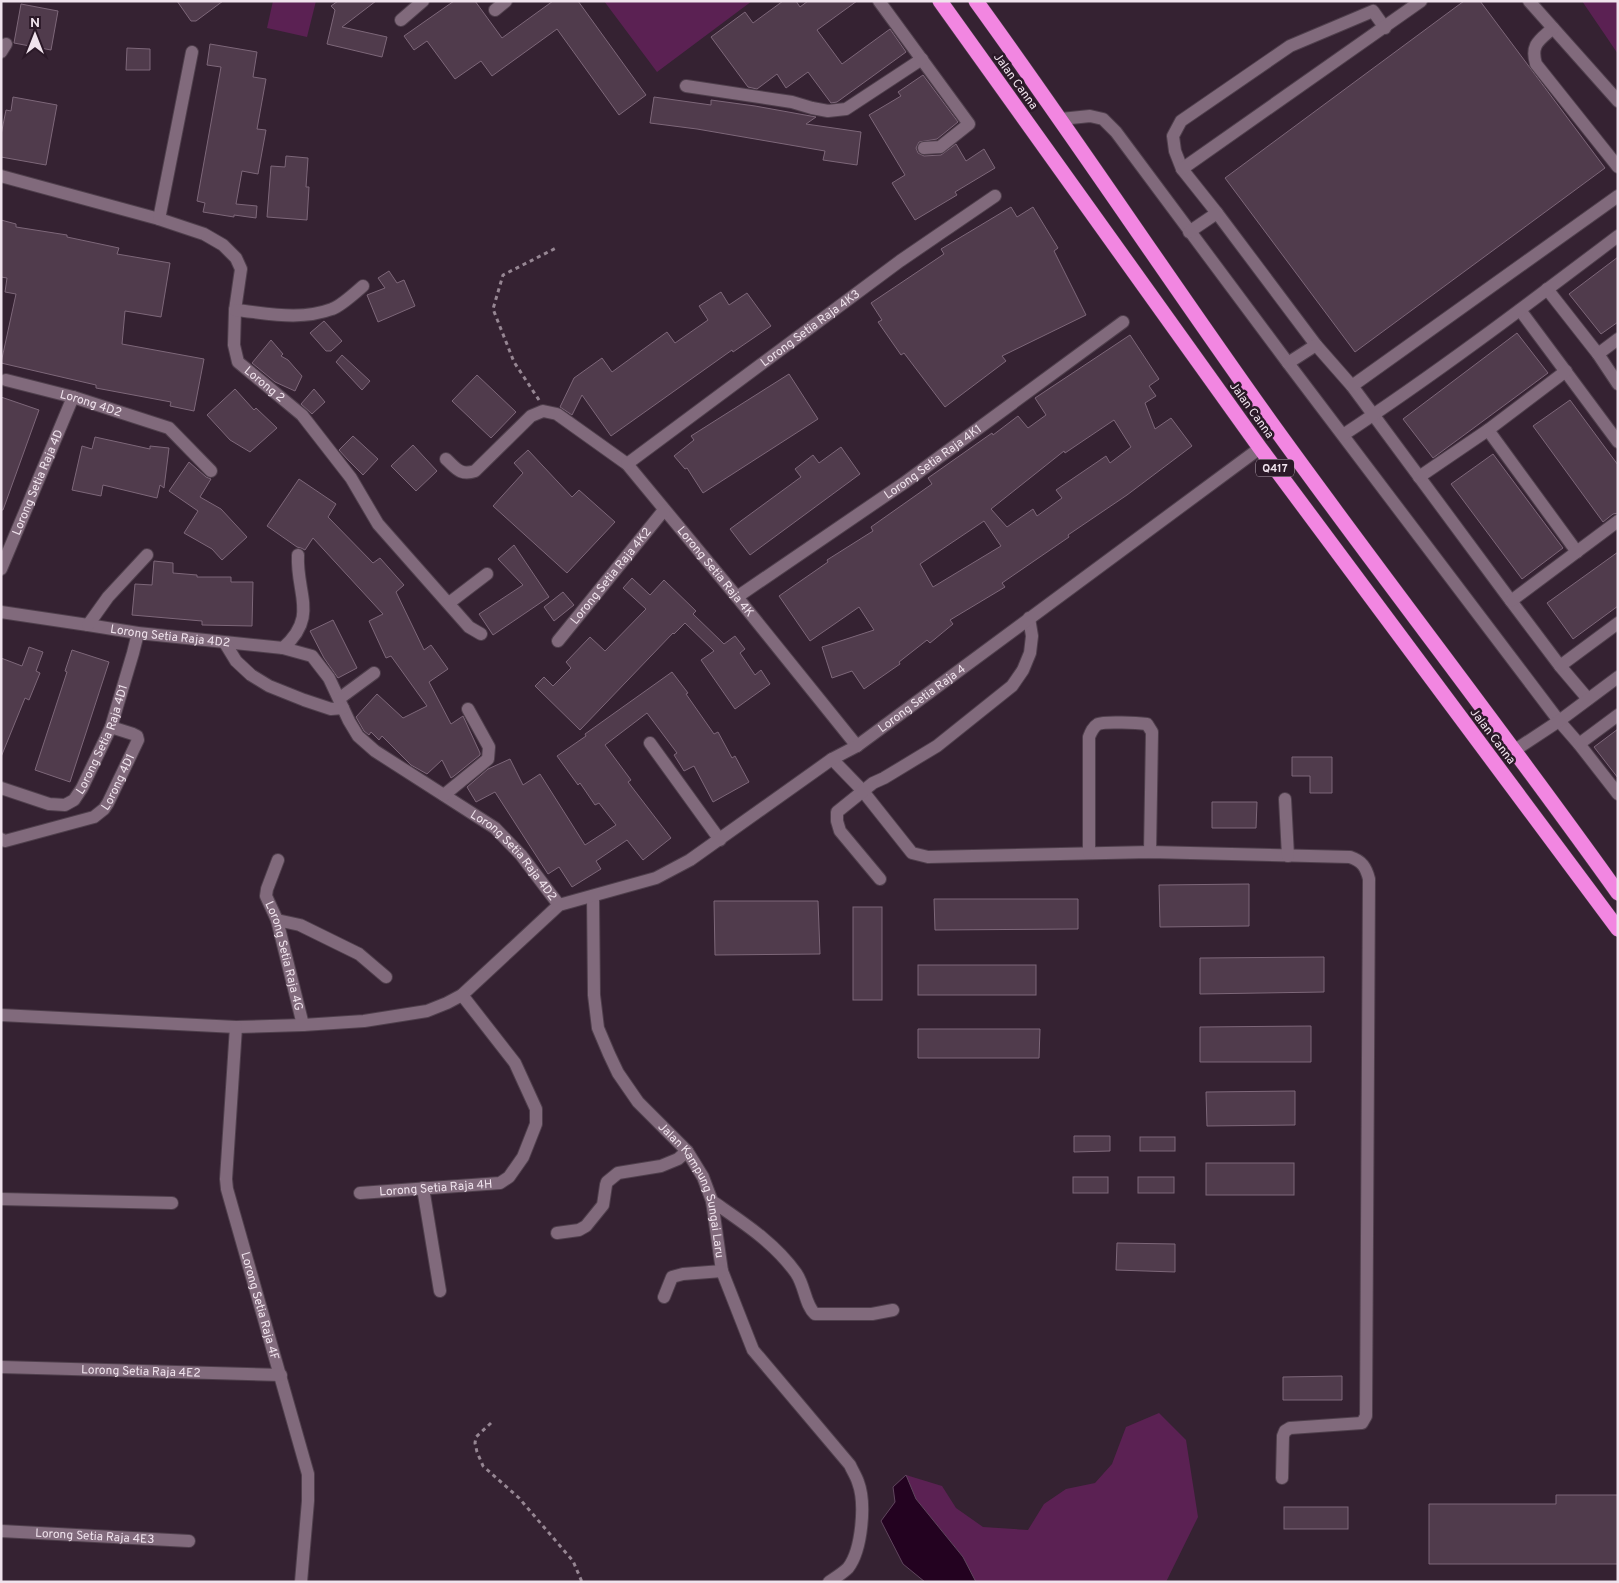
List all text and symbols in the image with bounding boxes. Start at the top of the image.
north arrow [10,10,60,60]
text: N [30,15,40,32]
street label: Jalan Canna [989,50,1041,113]
street label: Lorong Setia Raja 4K3 [758,287,863,371]
street label: Lorong 2 [240,363,288,406]
street label: Jalan Canna [1225,379,1277,442]
street label: Lorong 4D2 [58,387,124,421]
street label: Lorong Setia Raja 4K1 [881,421,985,503]
street label: Lorong Setia Raja 4D [9,427,67,538]
road number: Q417 [1256,459,1294,476]
street label: Lorong Setia Raja 4K [673,523,757,621]
street label: Lorong Setia Raja 4K2 [568,525,656,628]
street label: Lorong Setia Raja 4D2 [109,622,231,651]
street label: Lorong Setia Raja 4 [875,661,969,737]
street label: Lorong Setia Raja 4D1 [73,683,132,798]
street label: Jalan Canna [1466,705,1519,768]
street label: Lorong 4D1 [98,751,139,814]
street label: Lorong Setia Raja 4D2 [467,807,560,905]
street label: Lorong Setia Raja 4G [260,899,306,1013]
street label: Jalan Kampung Sungai Laru [654,1119,727,1259]
street label: Lorong Setia Raja 4H [379,1177,493,1201]
street label: Lorong Setia Raja 4F [236,1250,282,1362]
street label: Lorong Setia Raja 4E2 [81,1362,201,1382]
street label: Lorong Setia Raja 4E3 [35,1526,155,1548]

